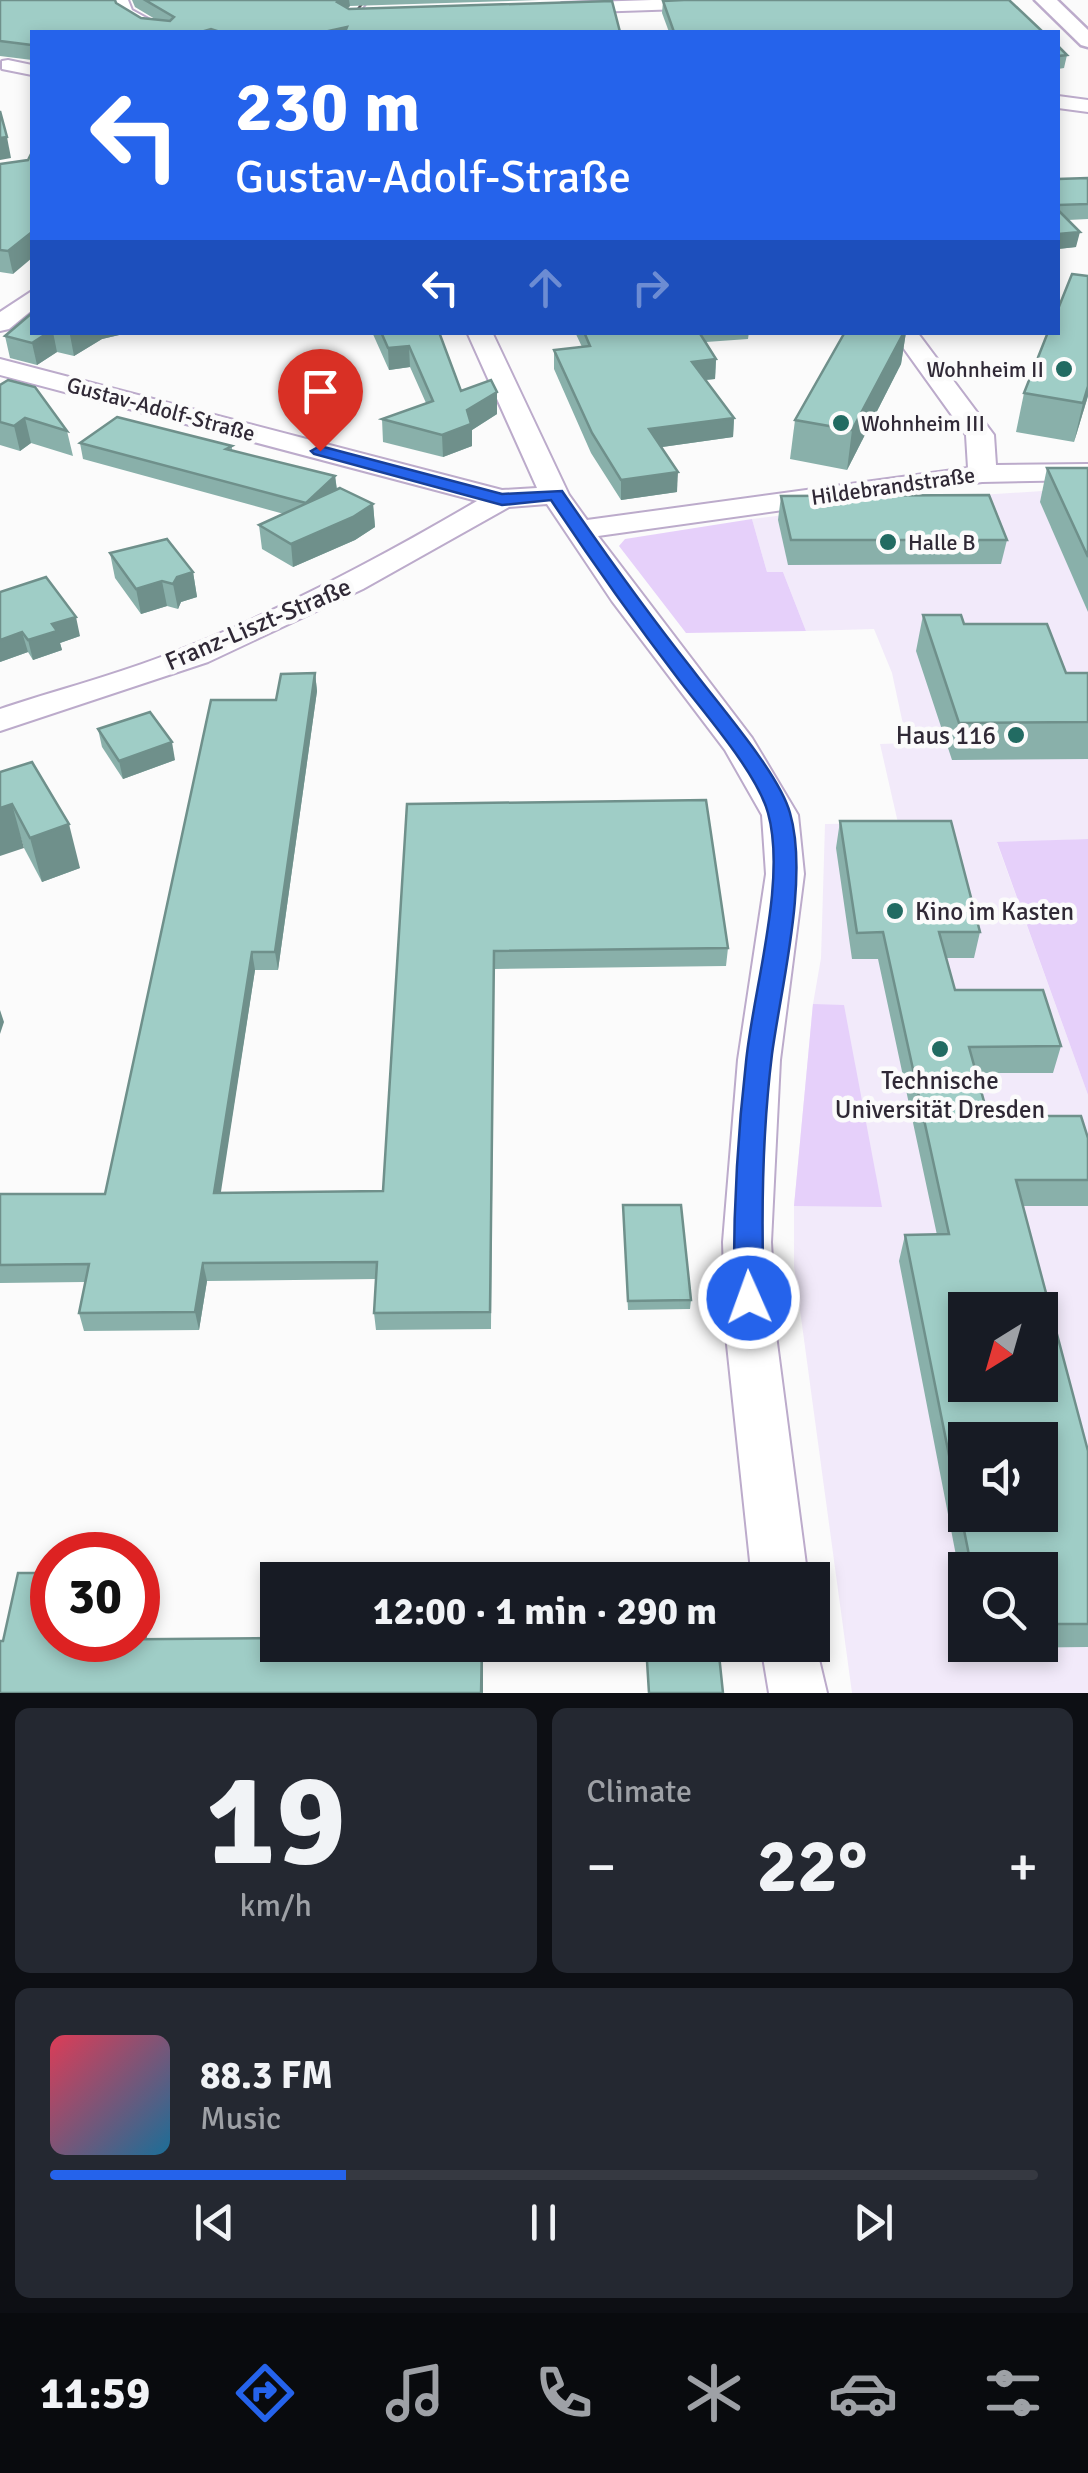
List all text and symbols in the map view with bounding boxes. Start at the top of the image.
text: 230 m [235,64,420,150]
icon: left [70,70,200,200]
text: Gustav-Adolf-Straße [235,150,631,205]
icon: left [413,260,468,315]
icon: ahead [518,260,573,315]
icon: right [623,260,678,315]
pin [278,349,363,452]
place label: Wohnheim II [927,356,1044,383]
marker: Wohnheim II [1053,358,1075,380]
icon: arrive [293,364,348,419]
street label: Gustav-Adolf-Straße [64,371,258,447]
place label: Wohnheim III [861,410,985,437]
marker: Wohnheim III [830,412,852,434]
street label: Hildebrandstraße [809,461,977,511]
place label: Halle B [908,529,976,556]
marker: Halle B [877,531,899,553]
street label: Franz-Liszt-Straße [160,571,356,677]
place label: Haus 116 [896,720,996,751]
marker: Haus 116 [1005,724,1027,746]
place label: Kino im Kasten [915,896,1074,927]
marker: Kino im Kasten [884,900,906,922]
marker: Technische Universität Dresden [929,1038,951,1060]
place label: Technische Universität Dresden [835,1065,1045,1125]
position arrow [697,1246,801,1350]
north arrow [948,1292,1058,1402]
map controls [948,1292,1058,1662]
button: sound [948,1422,1058,1532]
speed limit sign: 30 [30,1532,160,1662]
button: search [948,1552,1058,1662]
text: 12:00 · 1 min · 290 m [373,1588,717,1635]
text: 19 [206,1741,346,1901]
text: Climate [587,1772,692,1811]
text: 22° [757,1820,868,1913]
text: − [587,1833,616,1901]
text: + [1008,1833,1038,1901]
text: km/h [240,1886,312,1925]
text: 88.3 FM [200,2052,333,2099]
text: Music [200,2099,281,2138]
icon: previous [187,2195,242,2250]
icon: pause [516,2195,571,2250]
icon: next [846,2195,901,2250]
icon: directions [230,2358,300,2428]
icon: music [380,2358,450,2428]
icon: phone [529,2358,599,2428]
icon: climate [679,2358,749,2428]
icon: car [828,2358,898,2428]
icon: filters [978,2358,1048,2428]
text: 11:59 [40,2366,150,2421]

